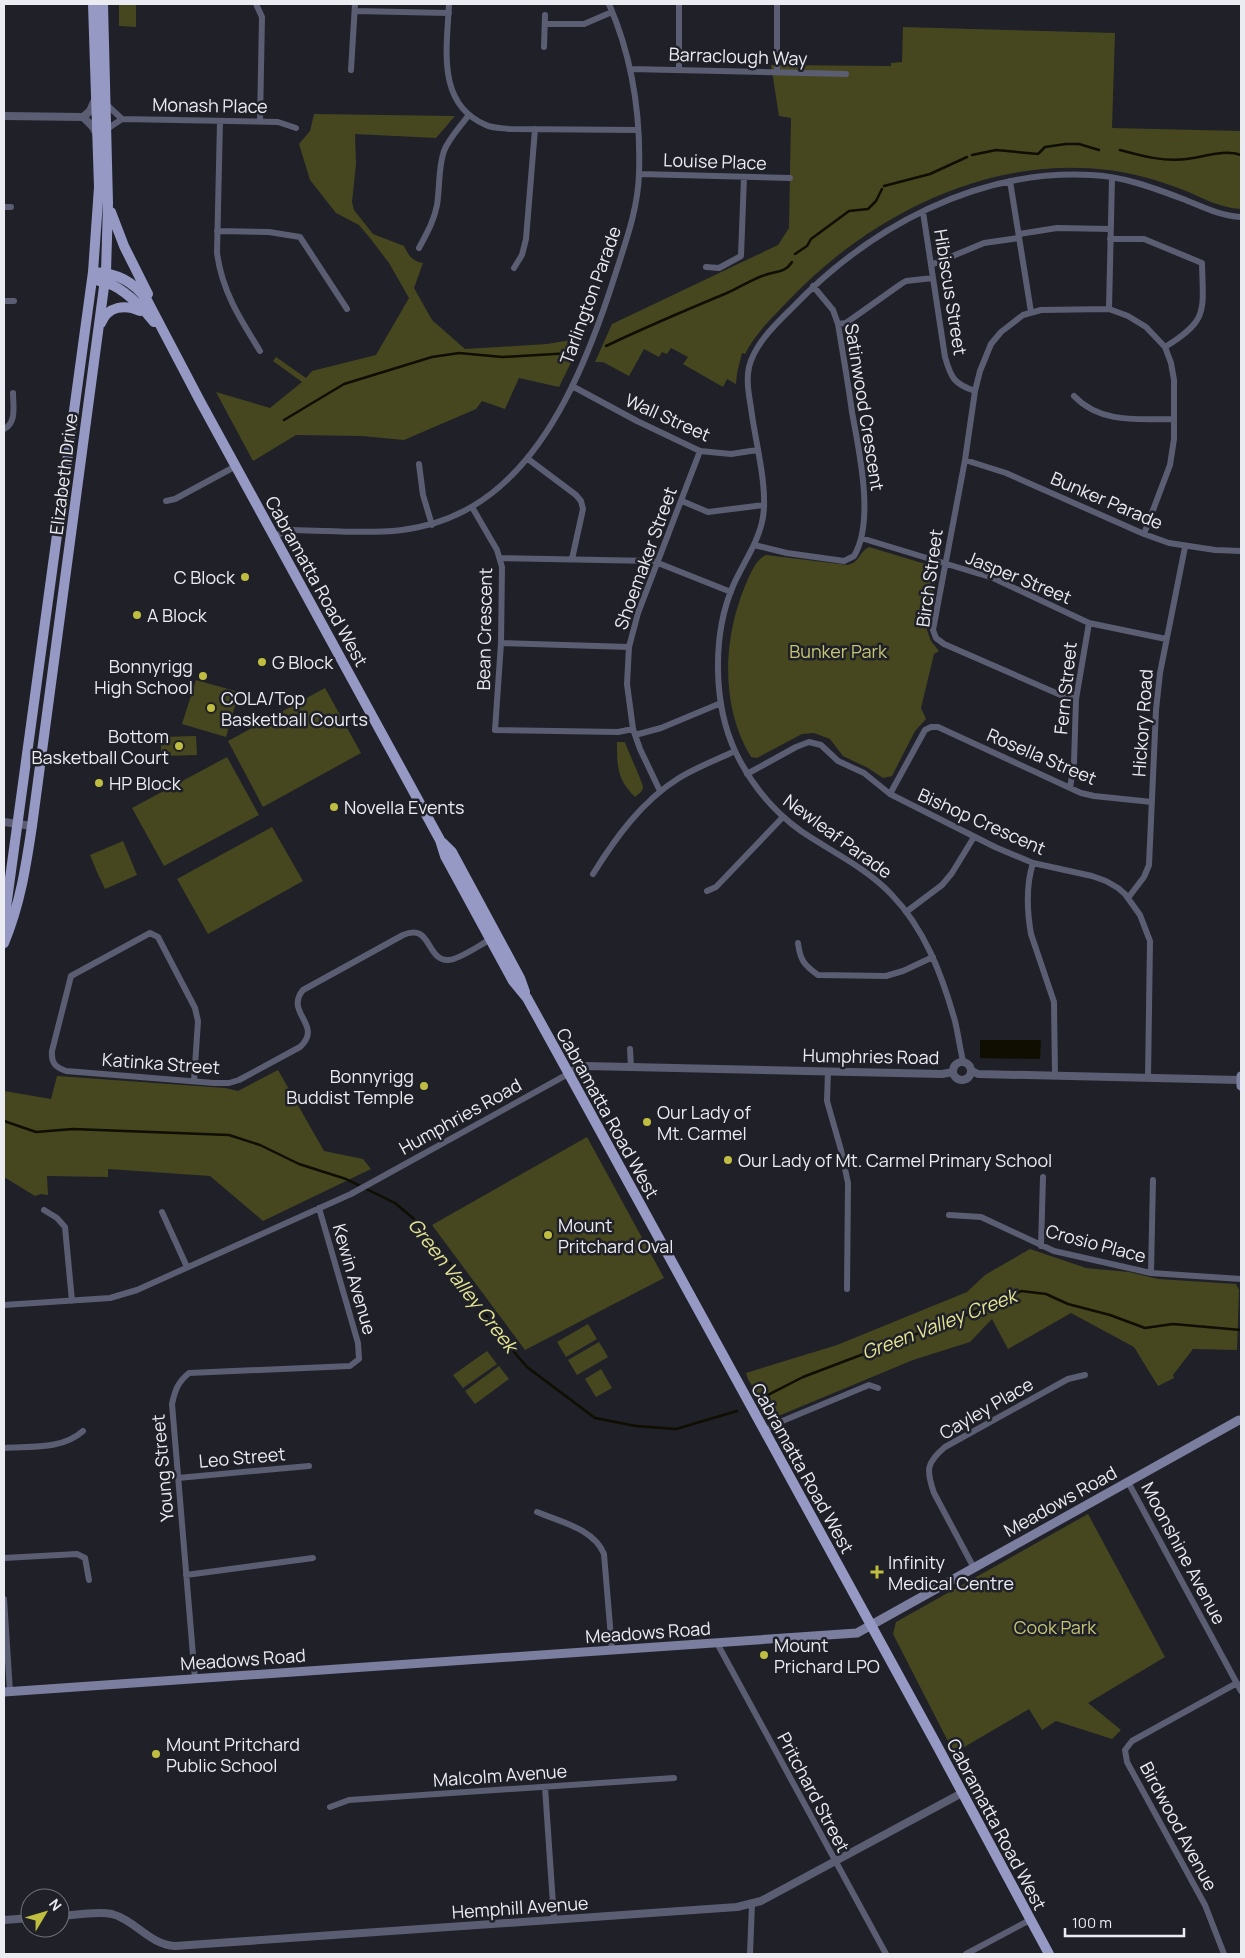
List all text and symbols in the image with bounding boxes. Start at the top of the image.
street label: Barraclough Way [668,42,808,70]
street label: Monash Place [152,92,268,118]
street label: Louise Place [663,147,767,175]
street label: Tarlington Parade [554,223,626,367]
street label: Hibiscus Street [929,227,973,357]
street label: Satinwood Crescent [840,322,890,492]
street label: Wall Street [622,388,714,446]
street label: Elizabeth Drive [44,412,82,536]
street label: Bunker Parade [1047,466,1167,534]
street label: Shoemaker Street [608,483,682,633]
street label: Cabramatta Road West [260,492,374,670]
street label: Birch Street [910,527,948,629]
street label: Jasper Street [963,545,1075,609]
place label: C Block [174,565,236,589]
street label: Bean Crescent [471,567,497,691]
marker: C Block [239,571,251,583]
place label: A Block [147,603,208,627]
marker: A Block [131,609,143,621]
park label: Bunker Park [789,639,888,663]
street label: Fern Street [1048,641,1082,735]
place label: G Block [272,650,334,674]
place label: Bonnyrigg High School [94,654,193,699]
marker: G Block [256,656,268,668]
street label: Hickory Road [1126,668,1158,778]
marker: Bonnyrigg High School [197,670,209,682]
place label: COLA/Top Basketball Courts [221,686,368,731]
marker: COLA/Top Basketball Courts [205,702,217,714]
street label: Rosella Street [984,722,1100,790]
place label: Bottom Basketball Court [31,724,169,769]
marker: Bottom Basketball Court [173,740,185,752]
place label: HP Block [109,771,182,795]
marker: HP Block [93,777,105,789]
street label: Bishop Crescent [914,782,1050,860]
street label: Newleaf Parade [779,788,897,884]
place label: Novella Events [344,795,465,819]
marker: Novella Events [328,801,340,813]
street label: Cabramatta Road West [551,1024,665,1202]
street label: Humphries Road [803,1043,939,1069]
street label: Katinka Street [101,1047,221,1079]
place label: Bonnyrigg Buddist Temple [286,1064,414,1109]
street label: Humphries Road [394,1072,526,1160]
marker: Bonnyrigg Buddist Temple [418,1080,430,1092]
place label: Our Lady of Mt. Carmel [657,1100,751,1145]
marker: Our Lady of Mt. Carmel [641,1116,653,1128]
place label: Our Lady of Mt. Carmel Primary School [738,1148,1052,1172]
marker: Our Lady of Mt. Carmel Primary School [722,1154,734,1166]
water label: Green Valley Creek [402,1212,525,1360]
place label: Mount Pritchard Oval [558,1213,673,1258]
street label: Crosio Place [1043,1218,1149,1268]
street label: Kewin Avenue [328,1221,382,1337]
marker: Mount Pritchard Oval [542,1229,554,1241]
water label: Green Valley Creek [858,1282,1022,1365]
street label: Cayley Place [935,1371,1037,1445]
street label: Cabramatta Road West [746,1379,860,1557]
street label: Young Street [145,1413,179,1523]
street label: Leo Street [198,1441,286,1473]
street label: Meadows Road [999,1460,1121,1542]
street label: Moonshine Avenue [1136,1478,1232,1628]
place label: Infinity Medical Centre [888,1550,1014,1595]
marker: Infinity Medical Centre [870,1565,884,1579]
park label: Cook Park [1014,1615,1097,1639]
street label: Meadows Road [585,1616,711,1648]
place label: Mount Prichard LPO [774,1633,880,1678]
street label: Meadows Road [180,1643,306,1675]
marker: Mount Prichard LPO [758,1649,770,1661]
street label: Pritchard Street [772,1728,856,1856]
place label: Mount Pritchard Public School [166,1732,300,1777]
street label: Cabramatta Road West [942,1734,1052,1914]
marker: Mount Pritchard Public School [150,1748,162,1760]
street label: Birdwood Avenue [1135,1757,1223,1895]
street label: Malcolm Avenue [432,1758,568,1792]
north arrow [20,1888,70,1938]
street label: Hemphill Avenue [451,1890,589,1924]
text: N [45,1895,66,1915]
scale bar [1065,1906,1184,1938]
text: 100 m [1072,1912,1112,1933]

